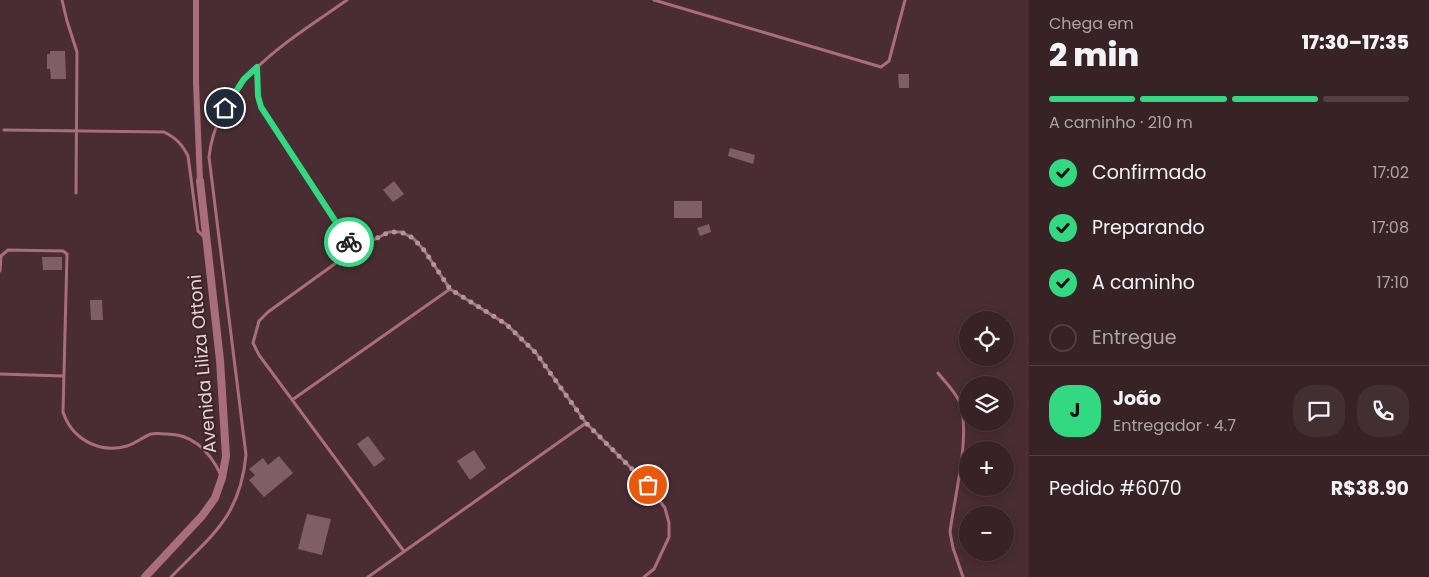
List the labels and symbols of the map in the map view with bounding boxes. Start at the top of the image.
pin [204,87,246,129]
courier [324,217,374,267]
street label: Avenida Liliza Ottoni [182,274,222,454]
pin [627,464,669,506]

